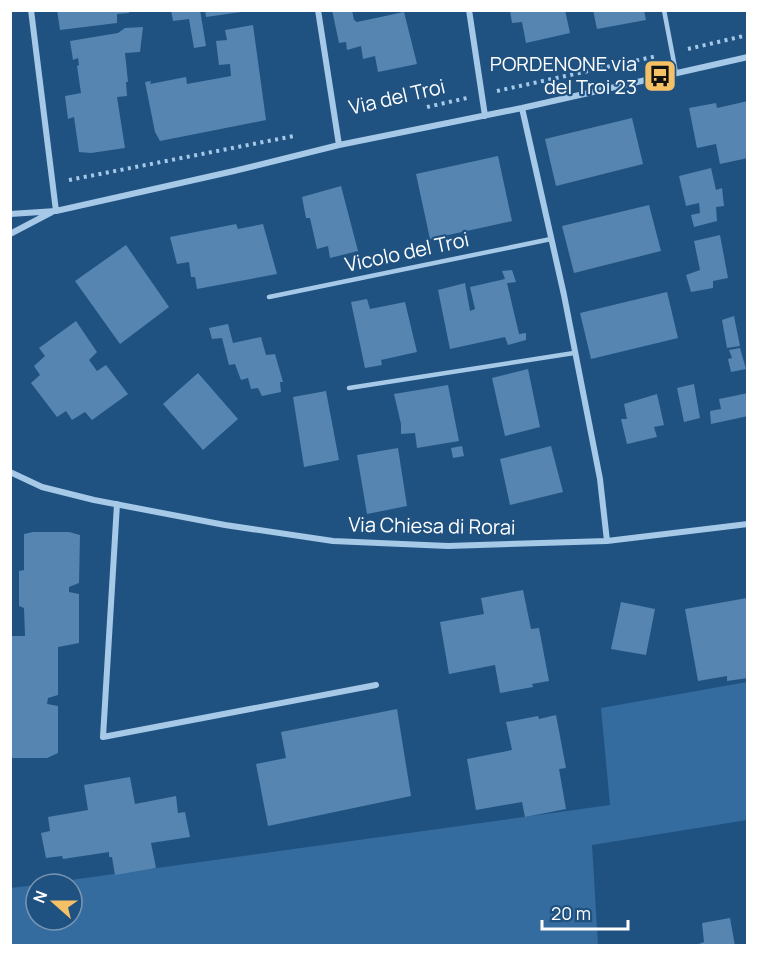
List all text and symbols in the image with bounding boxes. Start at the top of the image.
place label: PORDENONE via del Troi 23 [490,50,637,100]
bus stop icon: PORDENONE via del Troi 23 [642,58,678,94]
street label: Via del Troi [346,72,448,121]
street label: Vicolo del Troi [342,225,471,278]
street label: Via Chiesa di Rorai [348,511,516,540]
north arrow [24,872,84,932]
text: N [28,887,52,906]
scale bar [542,893,628,931]
text: 20 m [551,901,591,925]

